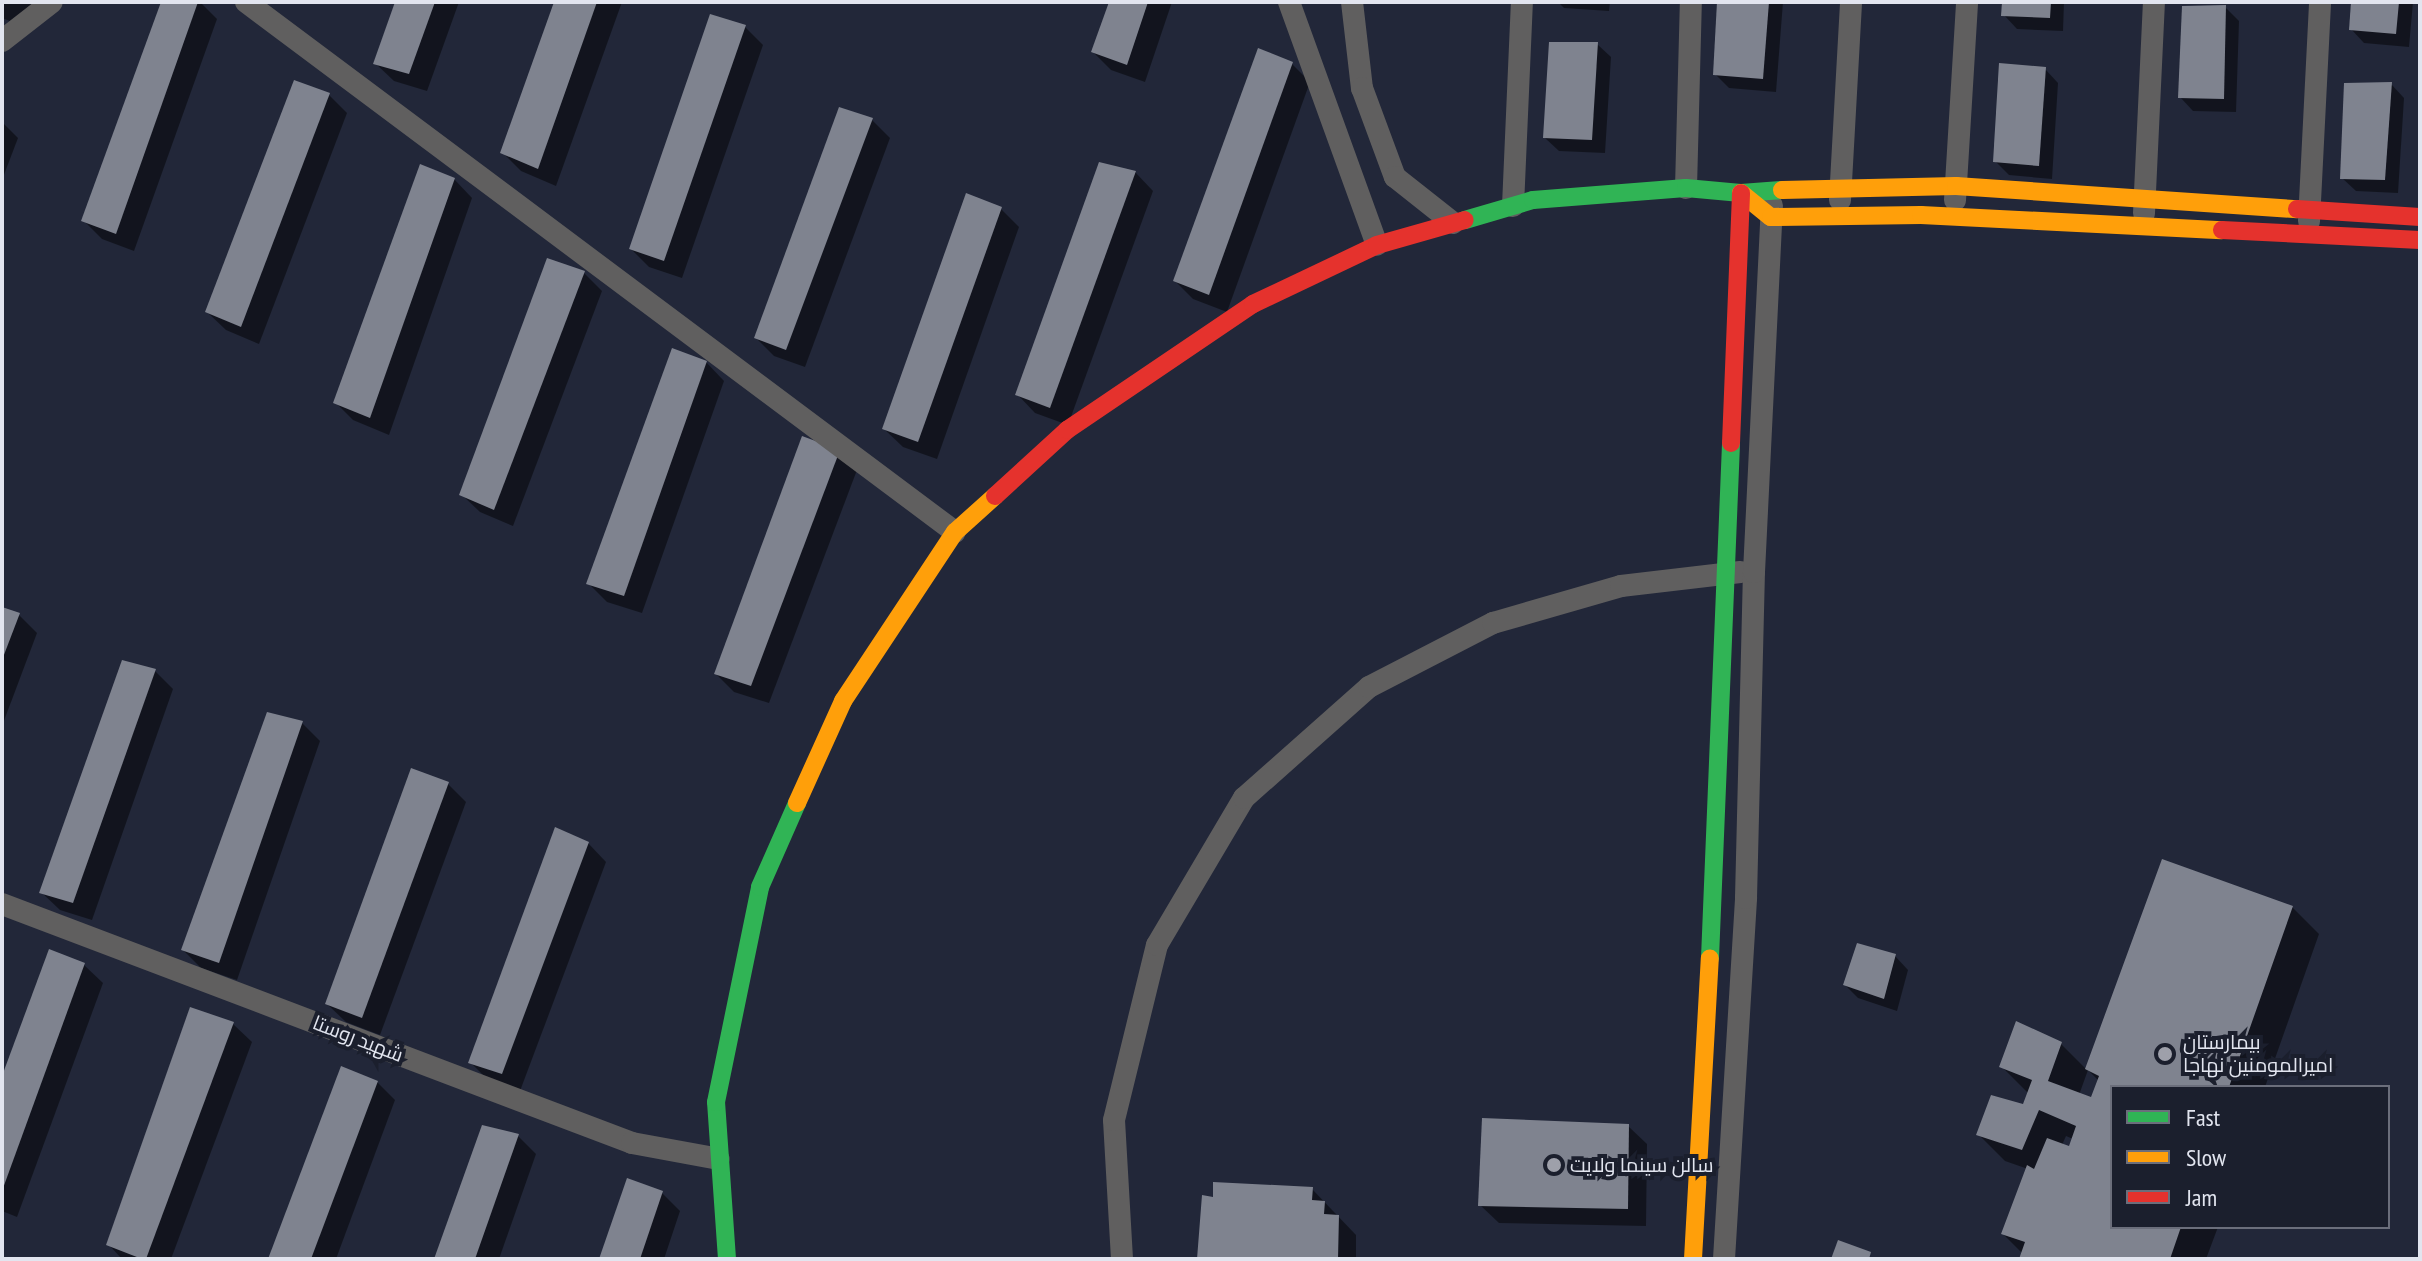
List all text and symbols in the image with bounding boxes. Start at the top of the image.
street label: شهید روستا [309,1011,407,1067]
place label: بیمارستان امیرالمومنین نهاجا [2183,1030,2333,1077]
marker: بیمارستان امیرالمومنین نهاجا [2154,1043,2176,1065]
legend [2110,1085,2390,1229]
text: Fast [2186,1102,2220,1133]
text: Slow [2186,1142,2226,1173]
place label: سالن سینما ولایت [1570,1153,1714,1177]
marker: سالن سینما ولایت [1545,1156,1563,1174]
text: Jam [2186,1182,2217,1213]

